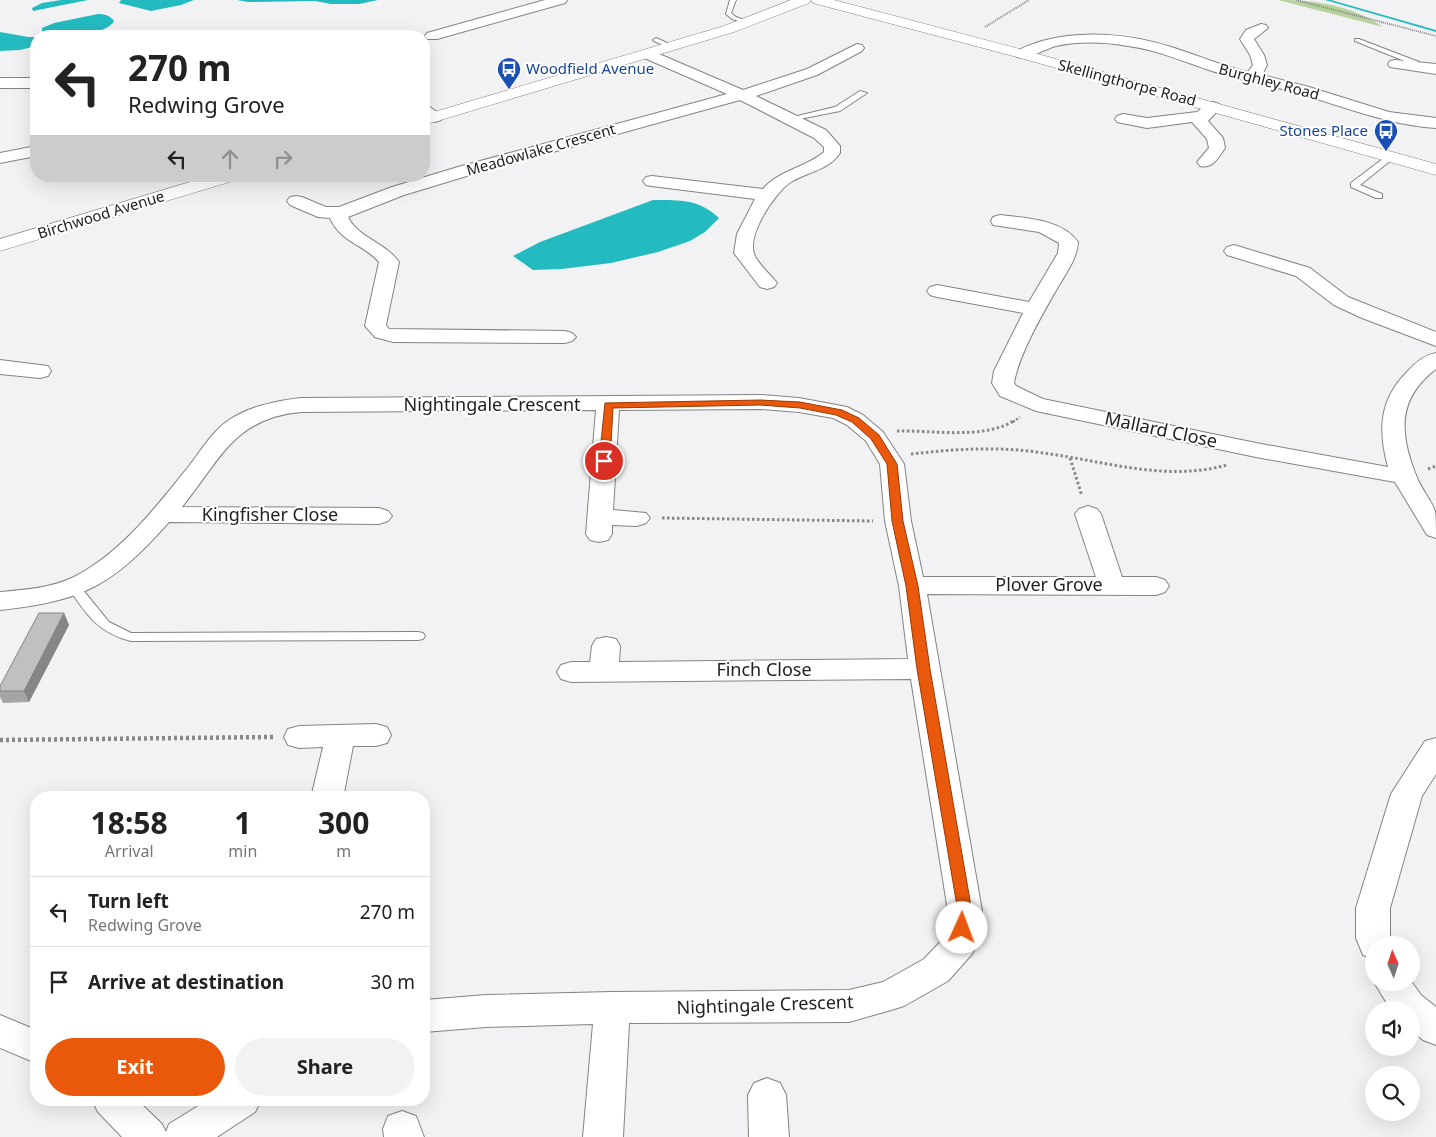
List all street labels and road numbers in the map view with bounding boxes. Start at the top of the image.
street label: Skellingthorpe Road [1056,54,1199,110]
street label: Burghley Road [1217,58,1322,104]
street label: Meadowlake Crescent [464,118,618,180]
street label: Birchwood Avenue [35,185,167,243]
street label: Nightingale Crescent [403,392,581,416]
street label: Mallard Close [1103,405,1220,453]
street label: Kingfisher Close [202,502,338,526]
street label: Plover Grove [995,572,1103,596]
street label: Finch Close [716,657,812,681]
street label: Nightingale Crescent [676,989,854,1019]

